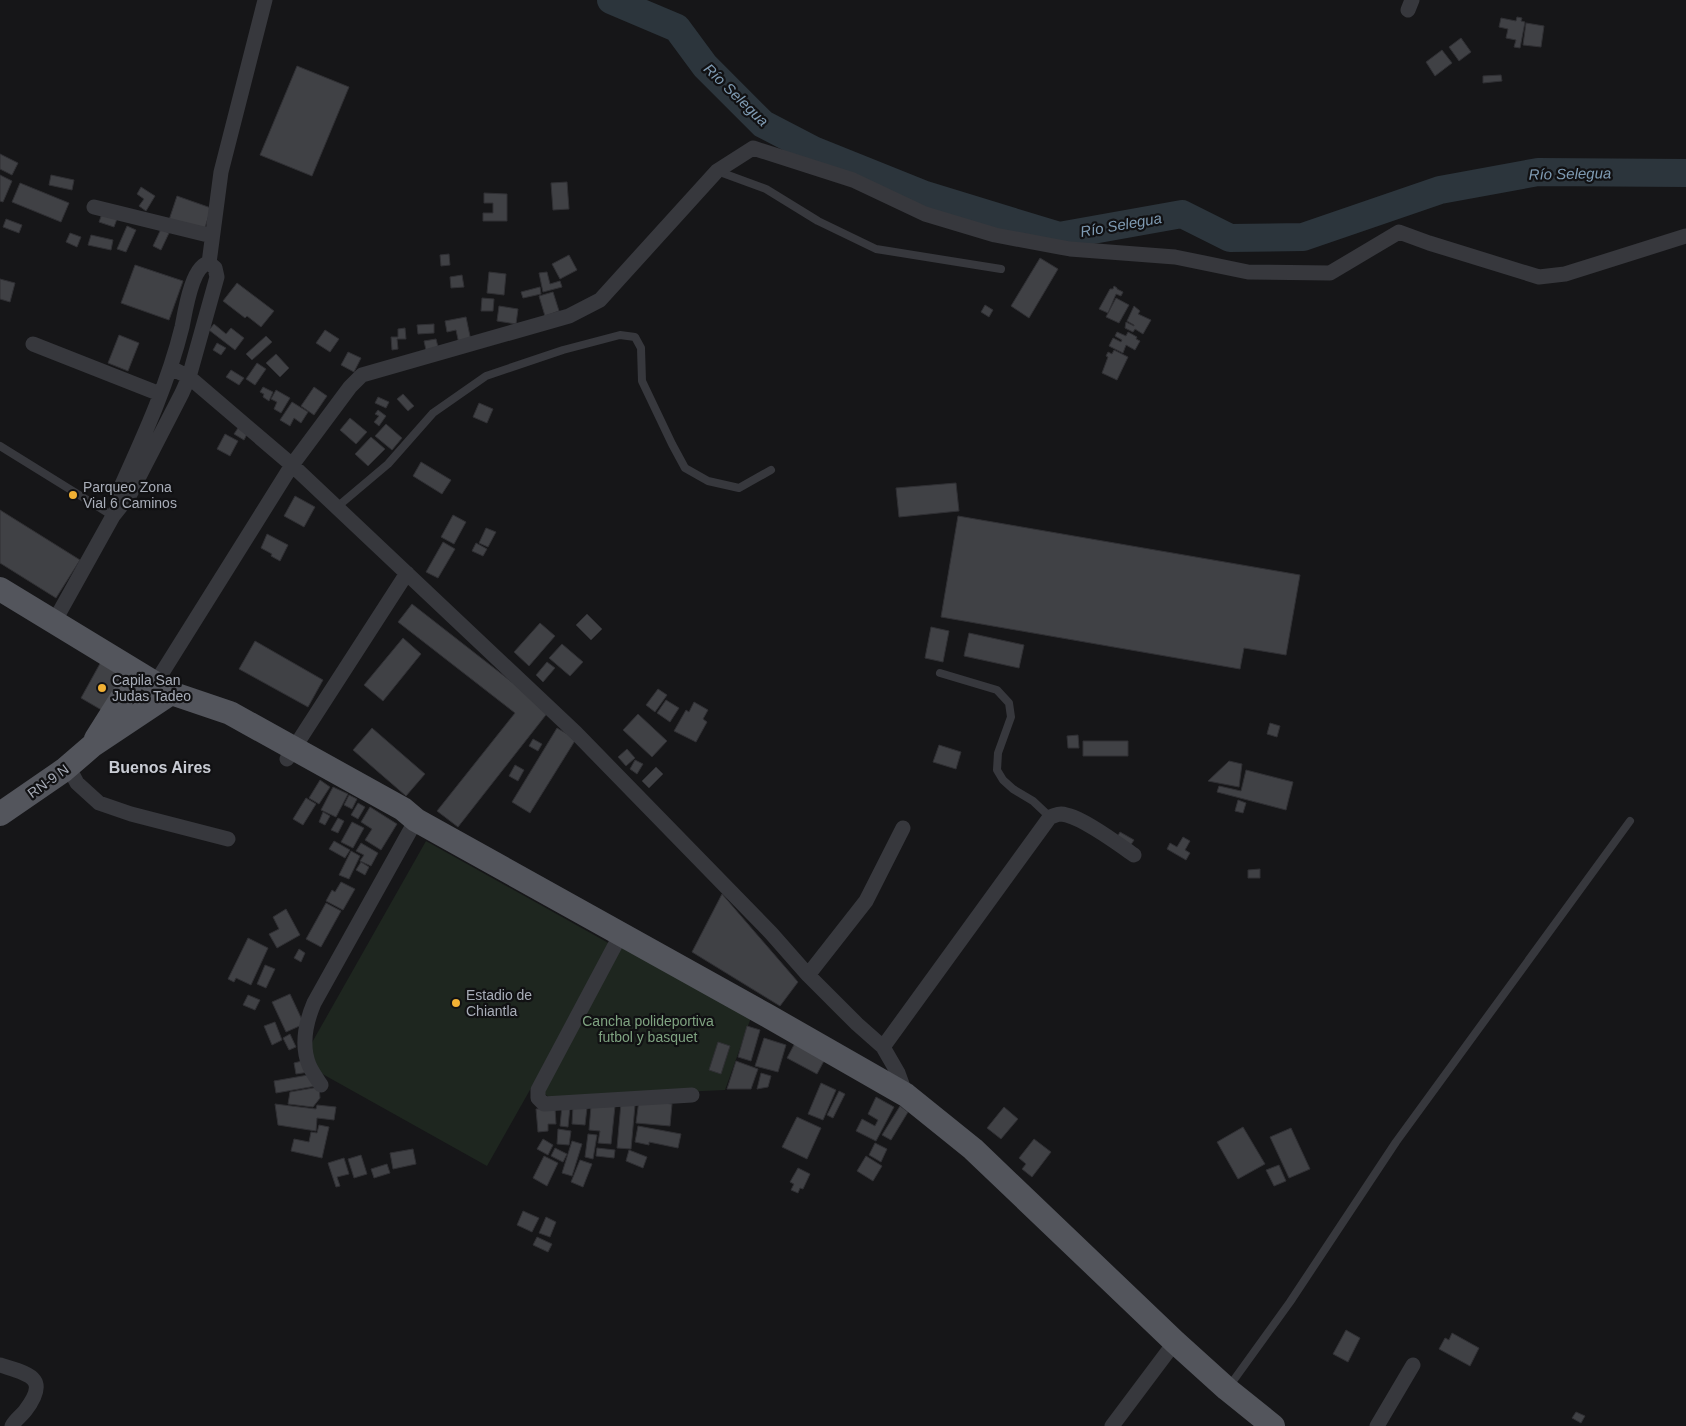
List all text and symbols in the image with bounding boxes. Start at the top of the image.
water label: Río Selegua [701,60,772,129]
water label: Río Selegua [1529,164,1611,183]
water label: Río Selegua [1079,209,1163,240]
place label: Parqueo Zona Vial 6 Caminos [83,479,177,511]
marker: Parqueo Zona Vial 6 Caminos [67,489,79,501]
place label: Capila San Judas Tadeo [112,672,191,704]
marker: Capila San Judas Tadeo [96,682,108,694]
district label: Buenos Aires [109,759,211,776]
street label: RN-9 N [24,761,72,801]
place label: Estadio de Chiantla [466,987,532,1019]
marker: Estadio de Chiantla [450,997,462,1009]
park label: Cancha polideportiva futbol y basquet [582,1013,714,1045]

